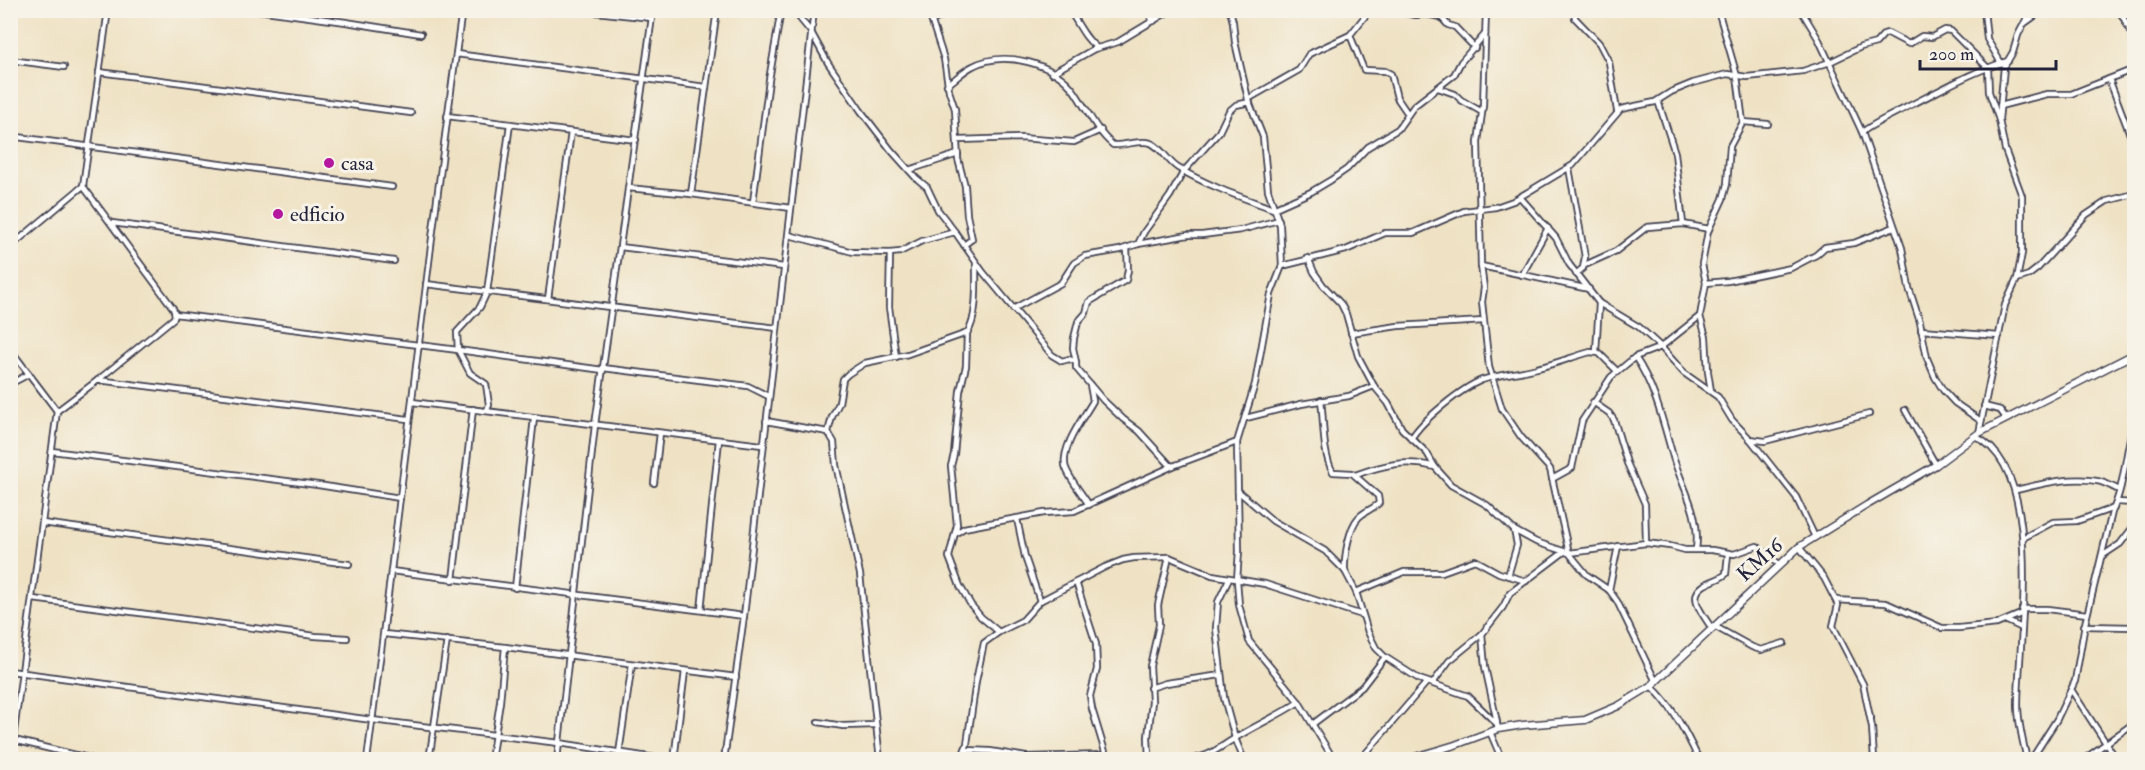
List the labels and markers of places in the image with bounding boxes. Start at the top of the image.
place label: casa [341,150,374,177]
marker: casa [322,156,336,170]
place label: edficio [290,201,345,228]
marker: edficio [271,207,285,221]

